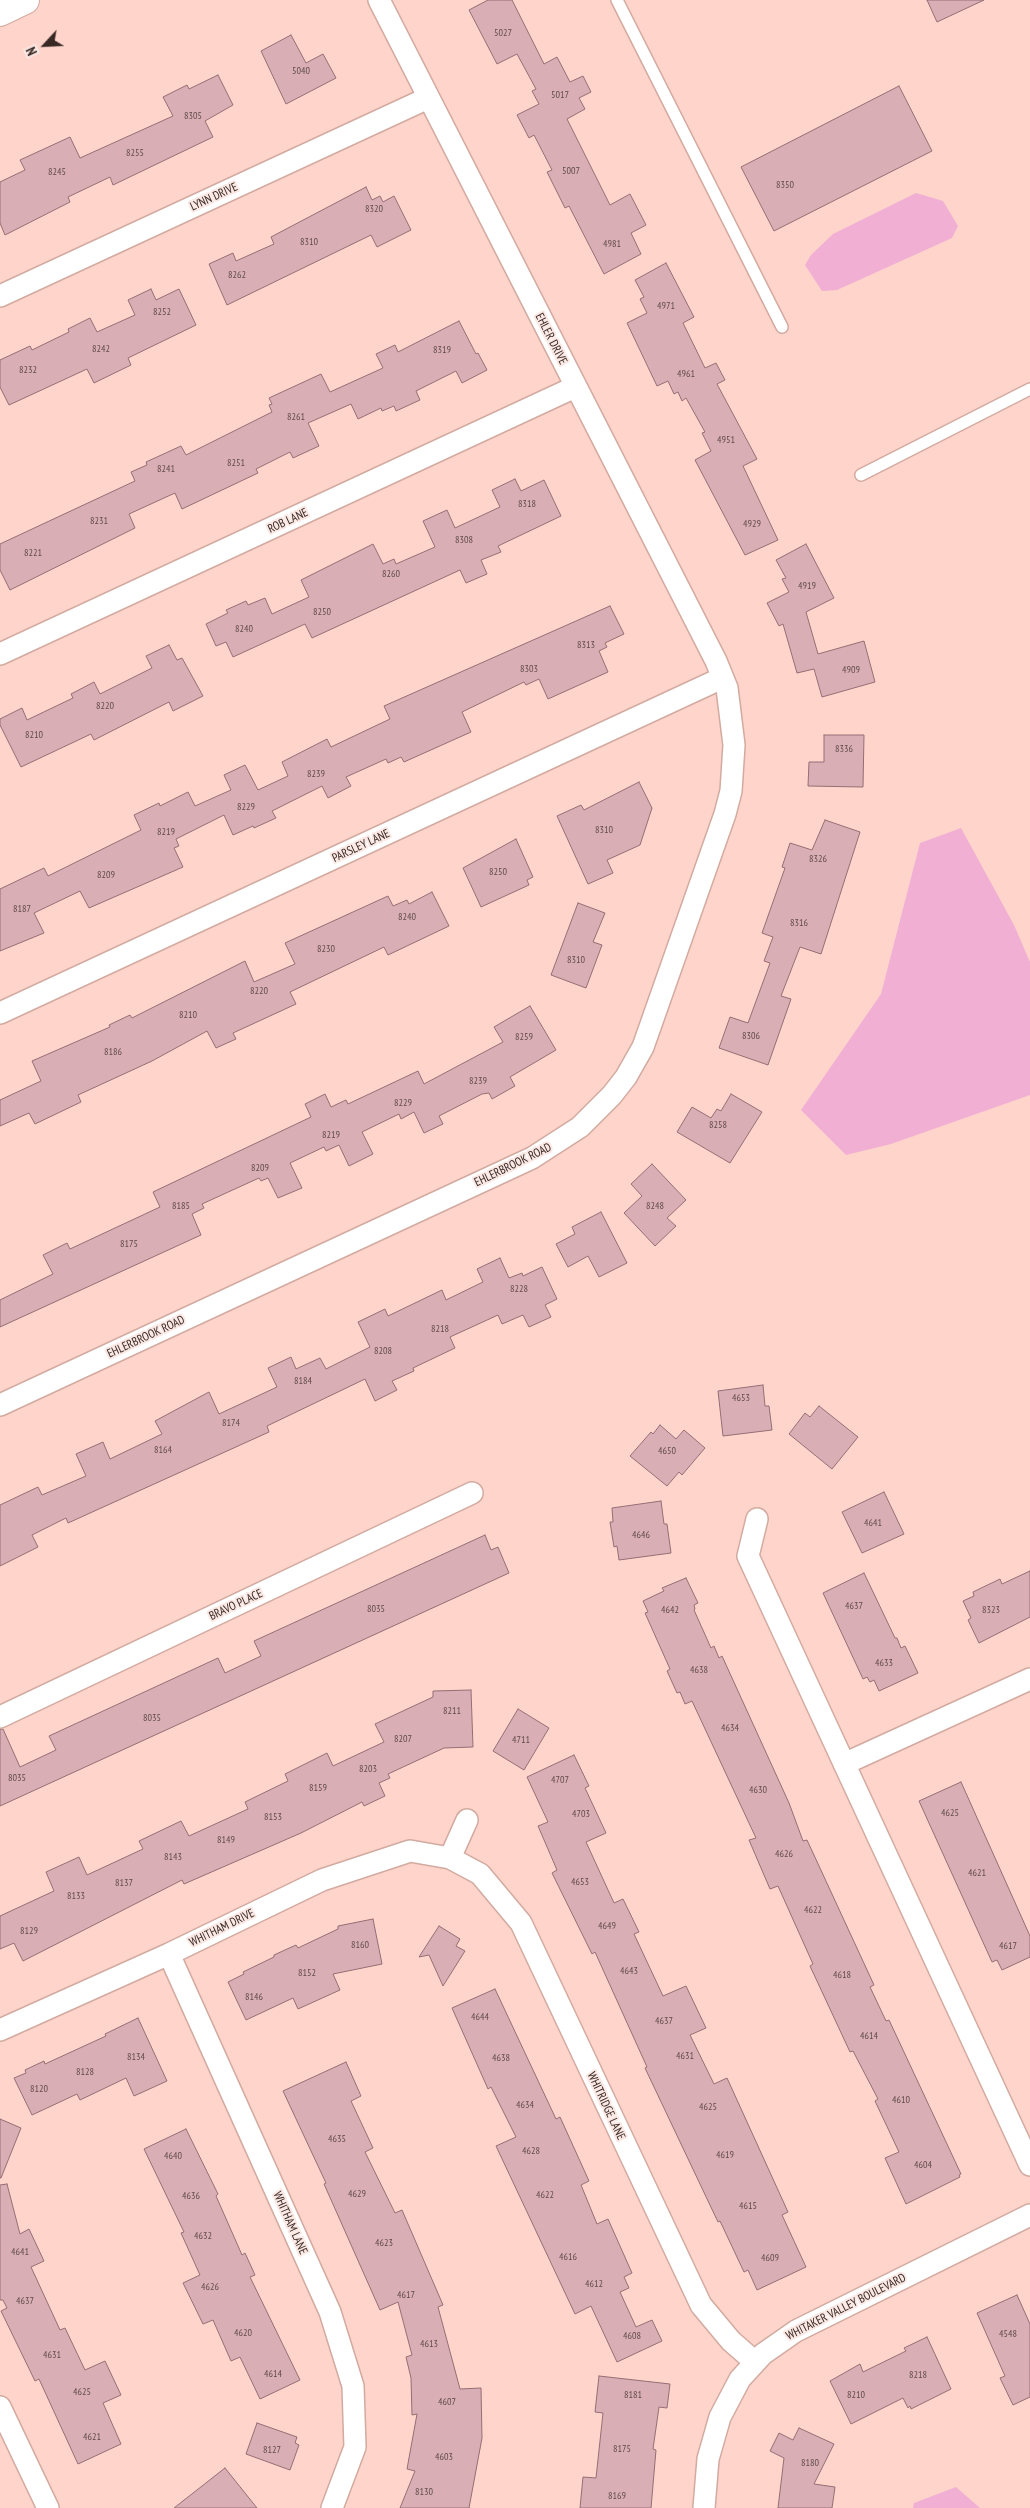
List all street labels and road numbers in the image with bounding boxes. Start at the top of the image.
street label: LYNN DRIVE [188,180,240,214]
street label: EHLER DRIVE [532,311,570,367]
street label: ROB LANE [266,505,310,537]
street label: PARSLEY LANE [330,826,392,866]
street label: EHLERBROOK ROAD [472,1140,554,1190]
street label: EHLERBROOK ROAD [105,1313,187,1361]
street label: BRAVO PLACE [207,1586,265,1624]
street label: WHITHAM DRIVE [187,1906,257,1950]
street label: WHITRIDGE LANE [584,2070,628,2142]
street label: WHITHAM LANE [270,2189,310,2257]
street label: WHITAKER VALLEY BOULEVARD [784,2271,908,2343]

